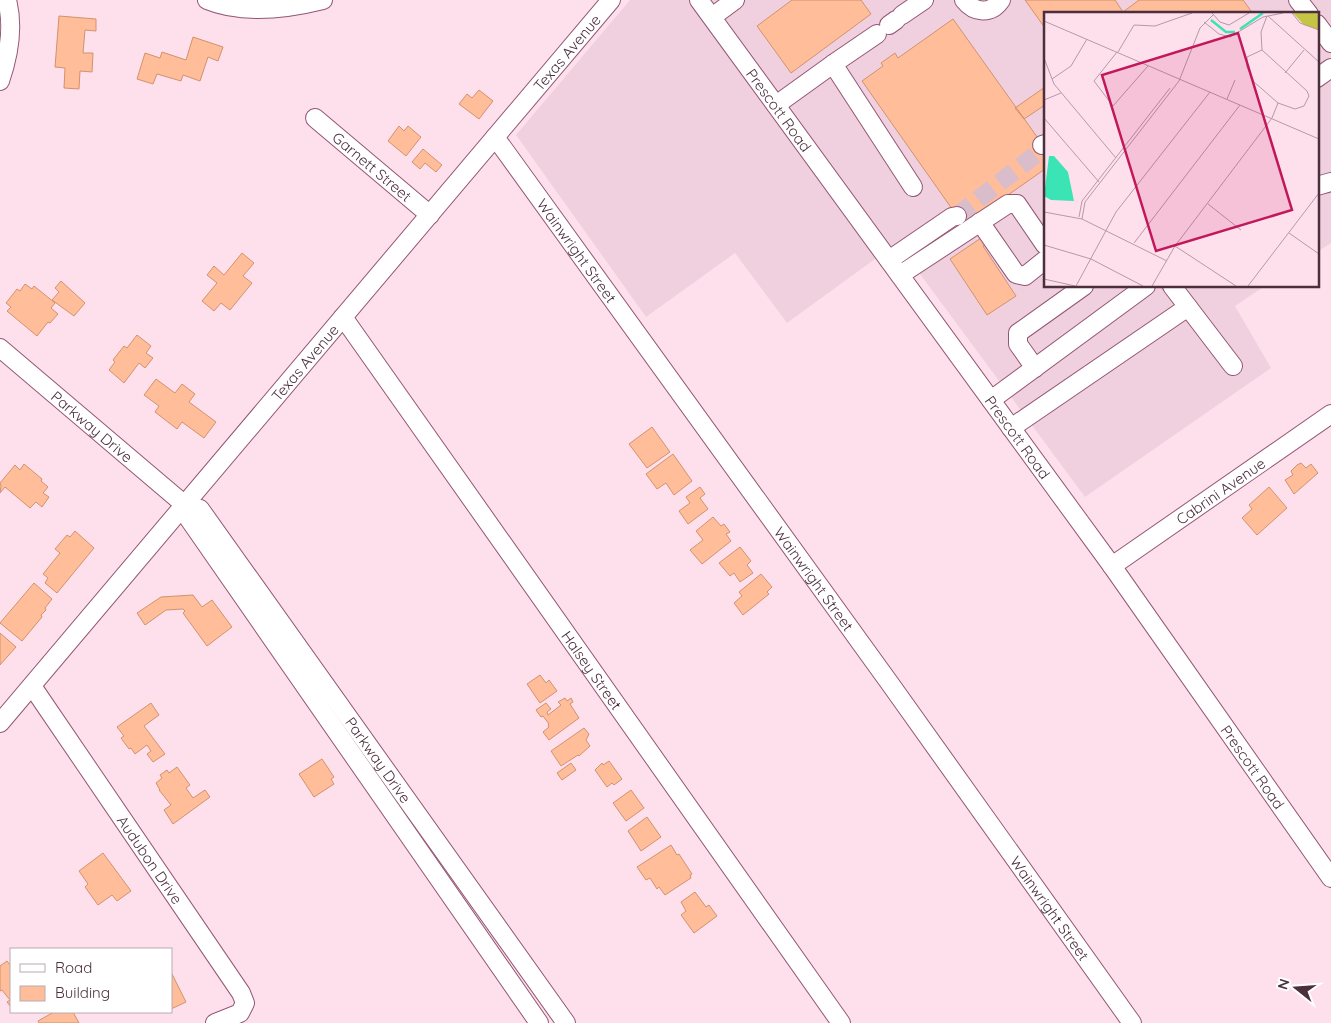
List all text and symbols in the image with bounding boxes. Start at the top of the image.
street label: Texas Avenue [529,10,604,95]
inset map [1044,12,1318,288]
street label: Prescott Road [743,65,816,155]
street label: Garnett Street [329,127,416,205]
street label: Wainwright Street [533,195,621,306]
street label: Texas Avenue [267,320,342,405]
street label: Parkway Drive [48,386,137,466]
street label: Prescott Road [981,392,1055,482]
street label: Cabrini Avenue [1172,453,1269,528]
street label: Wainwright Street [770,523,858,634]
street label: Halsey Street [558,627,626,713]
street label: Parkway Drive [342,713,416,806]
street label: Prescott Road [1217,721,1289,813]
street label: Audubon Drive [113,812,187,908]
street label: Wainwright Street [1006,852,1094,964]
legend [10,948,172,1013]
text: Road [55,958,92,977]
north arrow [1271,963,1321,1013]
text: N [1273,977,1294,992]
text: Building [55,983,110,1002]

